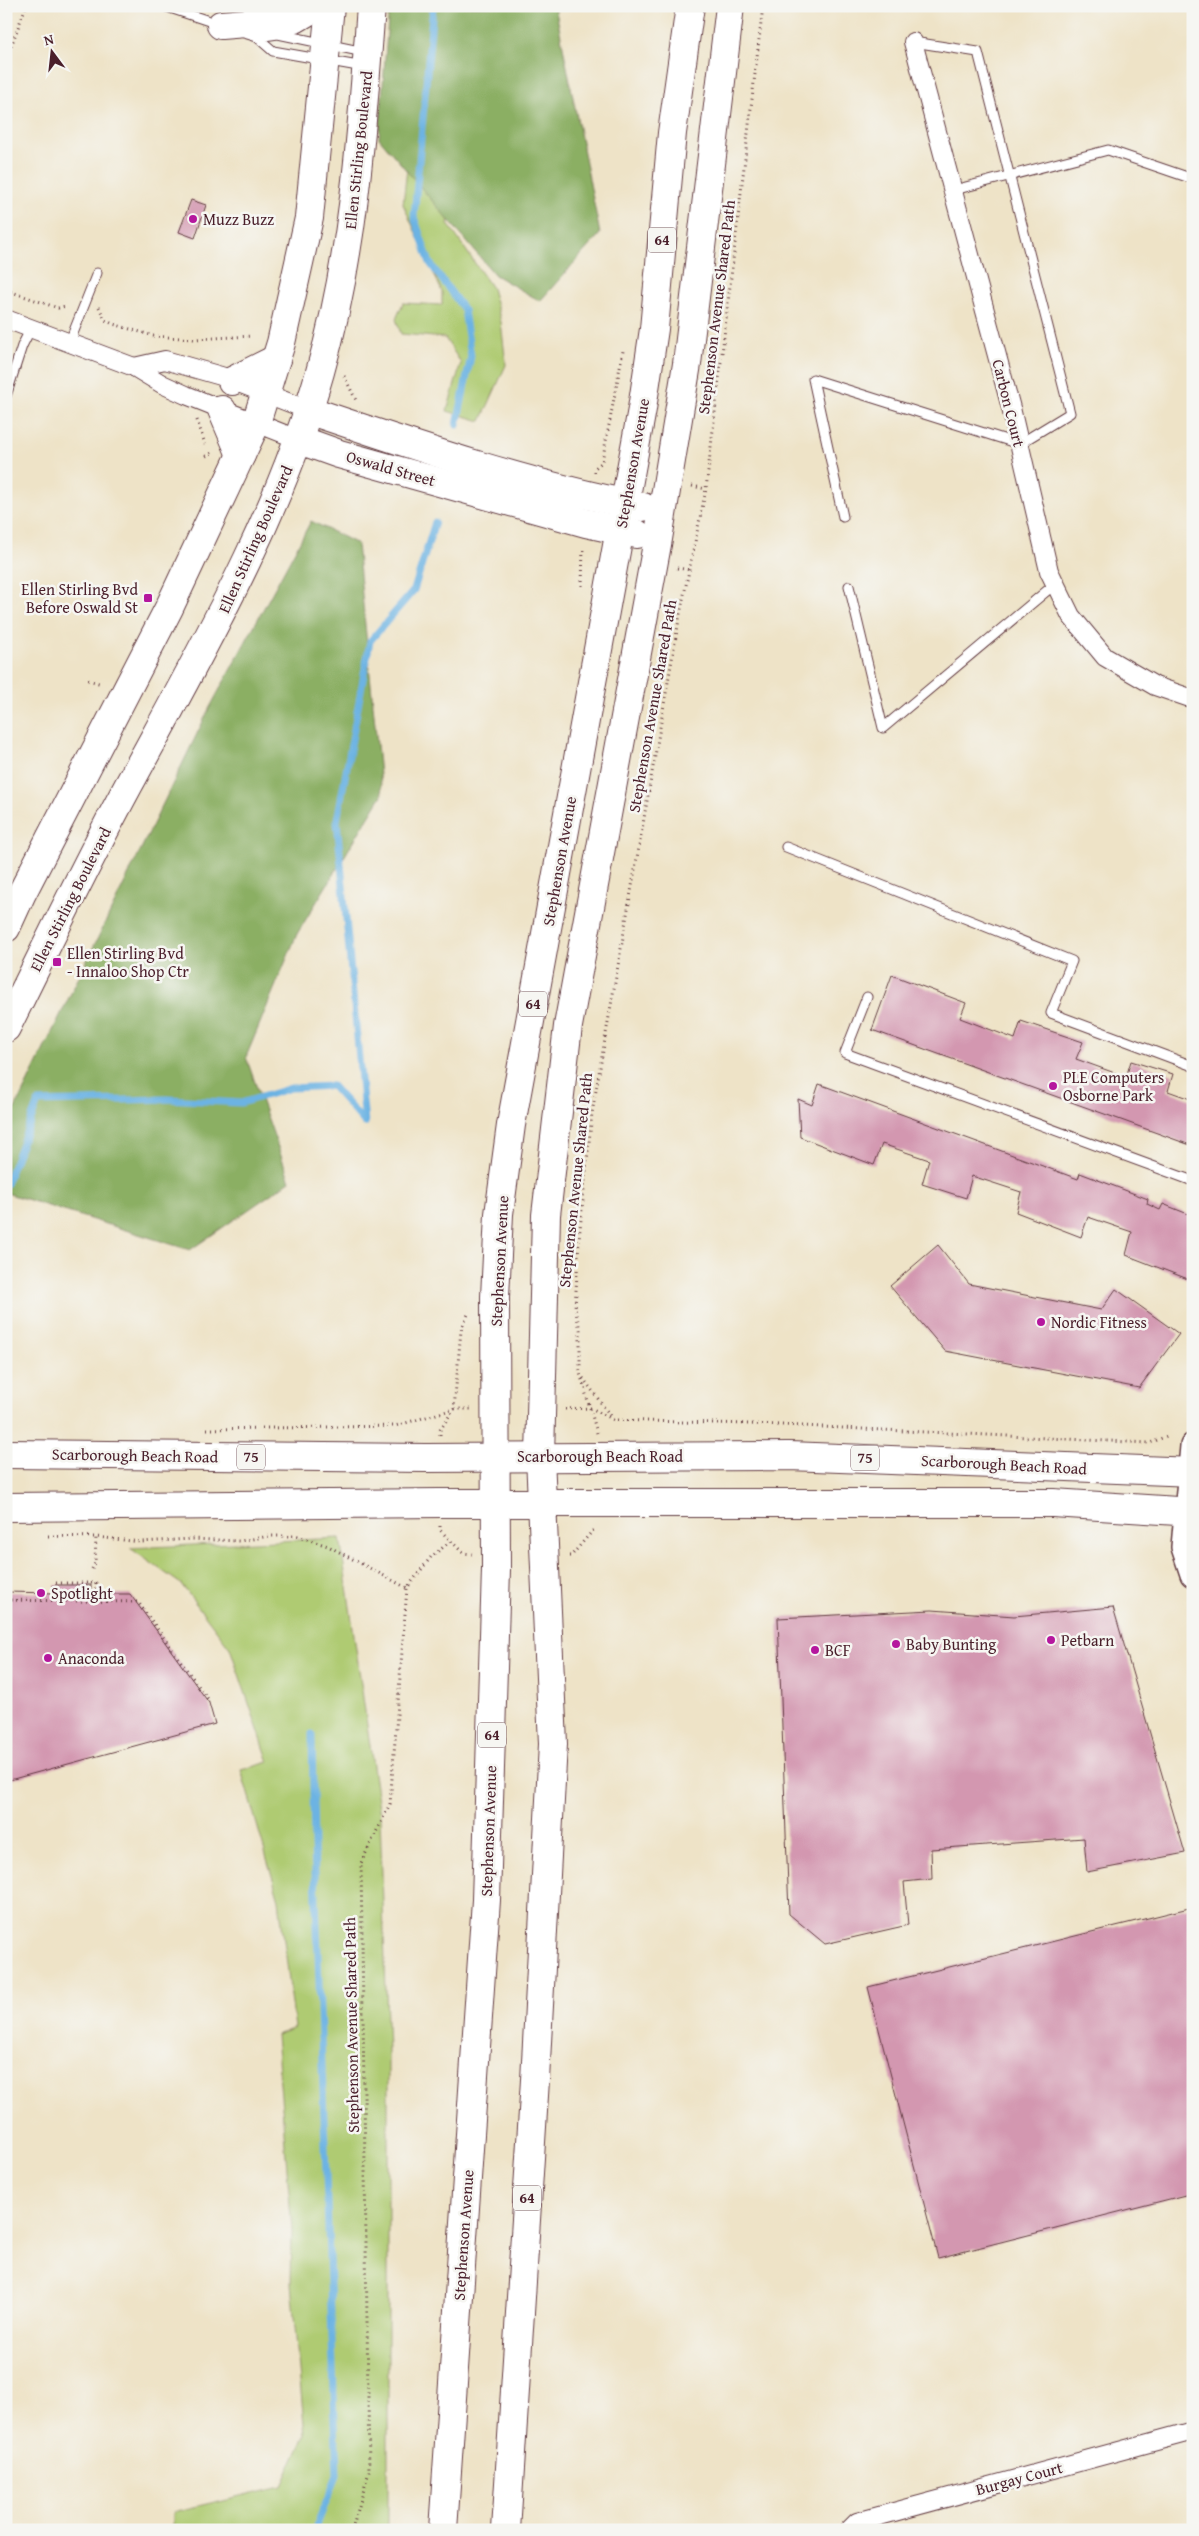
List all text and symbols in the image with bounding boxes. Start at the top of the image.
north arrow [28,28,78,78]
text: N [42,28,56,50]
street label: Ellen Stirling Boulevard [338,69,378,230]
street label: Stephenson Avenue Shared Path [691,198,741,416]
place label: Muzz Buzz [203,207,274,231]
marker: Muzz Buzz [187,213,199,225]
road number: 64 [648,228,676,252]
street label: Carbon Court [987,357,1032,450]
street label: Stephenson Avenue [609,396,655,530]
street label: Oswald Street [344,444,439,492]
street label: Ellen Stirling Boulevard [212,461,299,617]
place label: Ellen Stirling Bvd Before Oswald St [21,577,138,619]
marker: Ellen Stirling Bvd Before Oswald St [142,592,154,604]
street label: Stephenson Avenue Shared Path [621,598,683,814]
street label: Stephenson Avenue [536,794,582,928]
street label: Ellen Stirling Boulevard [23,822,117,975]
place label: Ellen Stirling Bvd - Innaloo Shop Ctr [67,941,189,983]
marker: Ellen Stirling Bvd - Innaloo Shop Ctr [51,956,63,968]
road number: 64 [519,992,547,1016]
place label: PLE Computers Osborne Park [1063,1065,1164,1107]
street label: Stephenson Avenue Shared Path [552,1071,598,1289]
marker: PLE Computers Osborne Park [1047,1080,1059,1092]
street label: Stephenson Avenue [484,1195,514,1327]
place label: Nordic Fitness [1051,1310,1147,1334]
marker: Nordic Fitness [1035,1316,1047,1328]
street label: Scarborough Beach Road [52,1442,219,1468]
road number: 75 [237,1444,265,1470]
street label: Scarborough Beach Road [517,1444,684,1468]
road number: 75 [851,1446,879,1470]
street label: Scarborough Beach Road [920,1448,1088,1480]
place label: Spotlight [51,1581,113,1605]
marker: Spotlight [35,1587,47,1599]
place label: Petbarn [1061,1628,1114,1652]
place label: Baby Bunting [906,1632,996,1656]
marker: Petbarn [1045,1634,1057,1646]
place label: BCF [825,1638,851,1662]
marker: Baby Bunting [890,1638,902,1650]
marker: BCF [809,1644,821,1656]
place label: Anaconda [58,1646,125,1670]
marker: Anaconda [42,1652,54,1664]
road number: 64 [478,1722,506,1748]
street label: Stephenson Avenue [474,1765,502,1897]
street label: Stephenson Avenue Shared Path [337,1917,365,2133]
street label: Stephenson Avenue [446,2169,480,2301]
road number: 64 [513,2186,541,2210]
street label: Burgay Court [973,2455,1065,2501]

